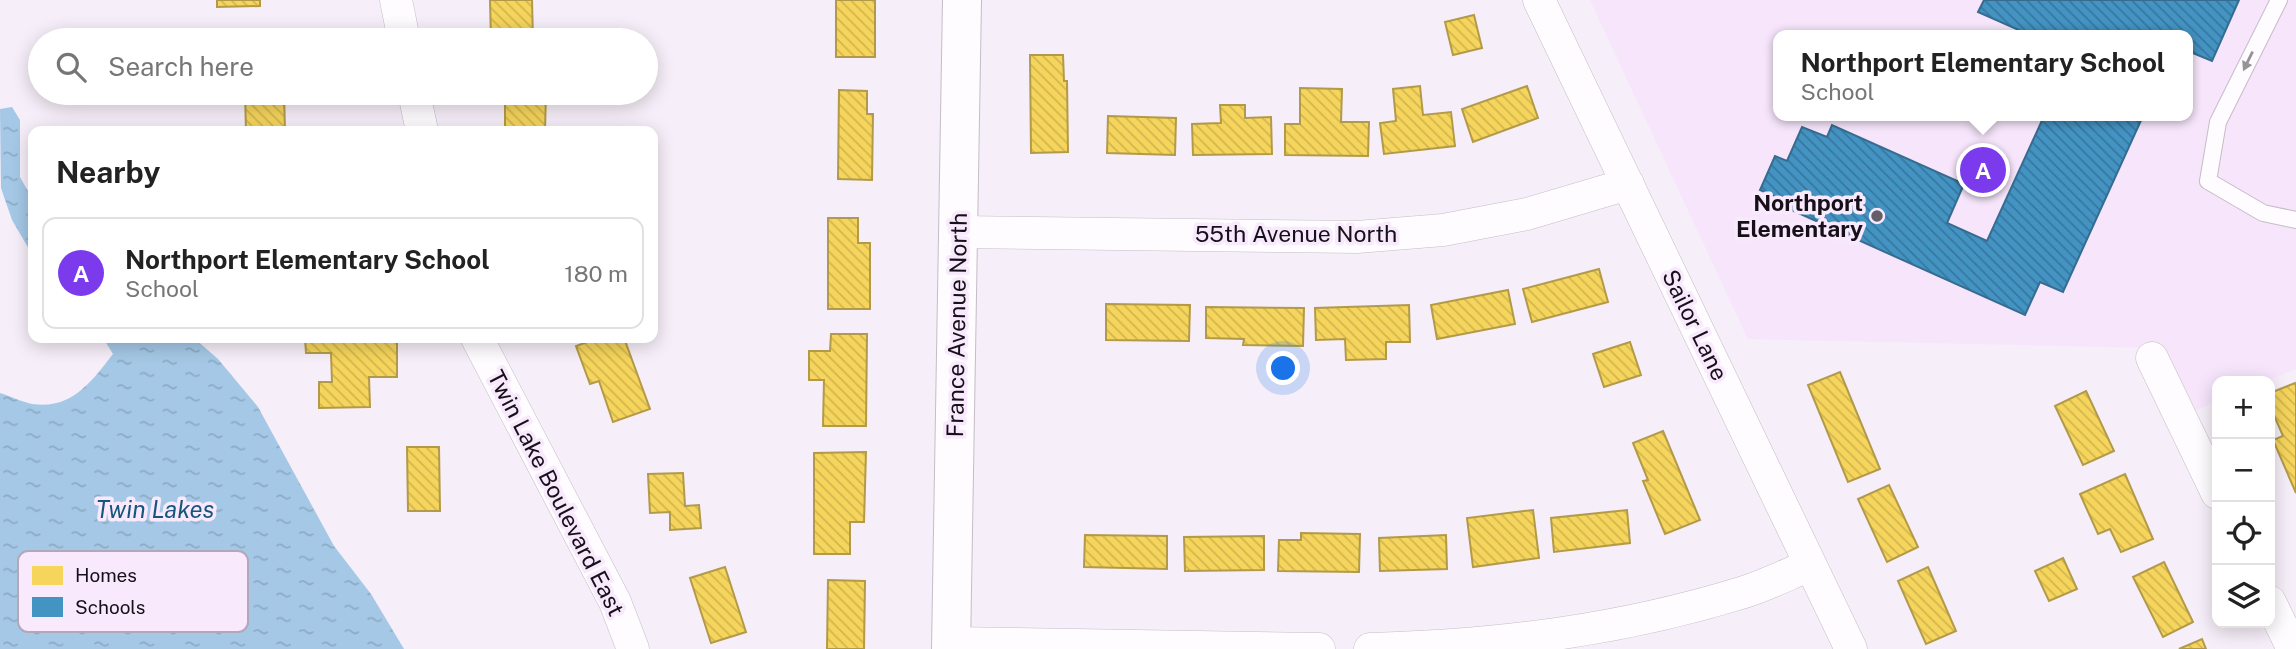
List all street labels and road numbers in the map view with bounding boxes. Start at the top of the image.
street label: France Avenue North [941,212,972,438]
street label: 55th Avenue North [1195,220,1397,247]
street label: Sailor Lane [1657,265,1734,385]
street label: Twin Lake Boulevard East [483,365,630,620]

